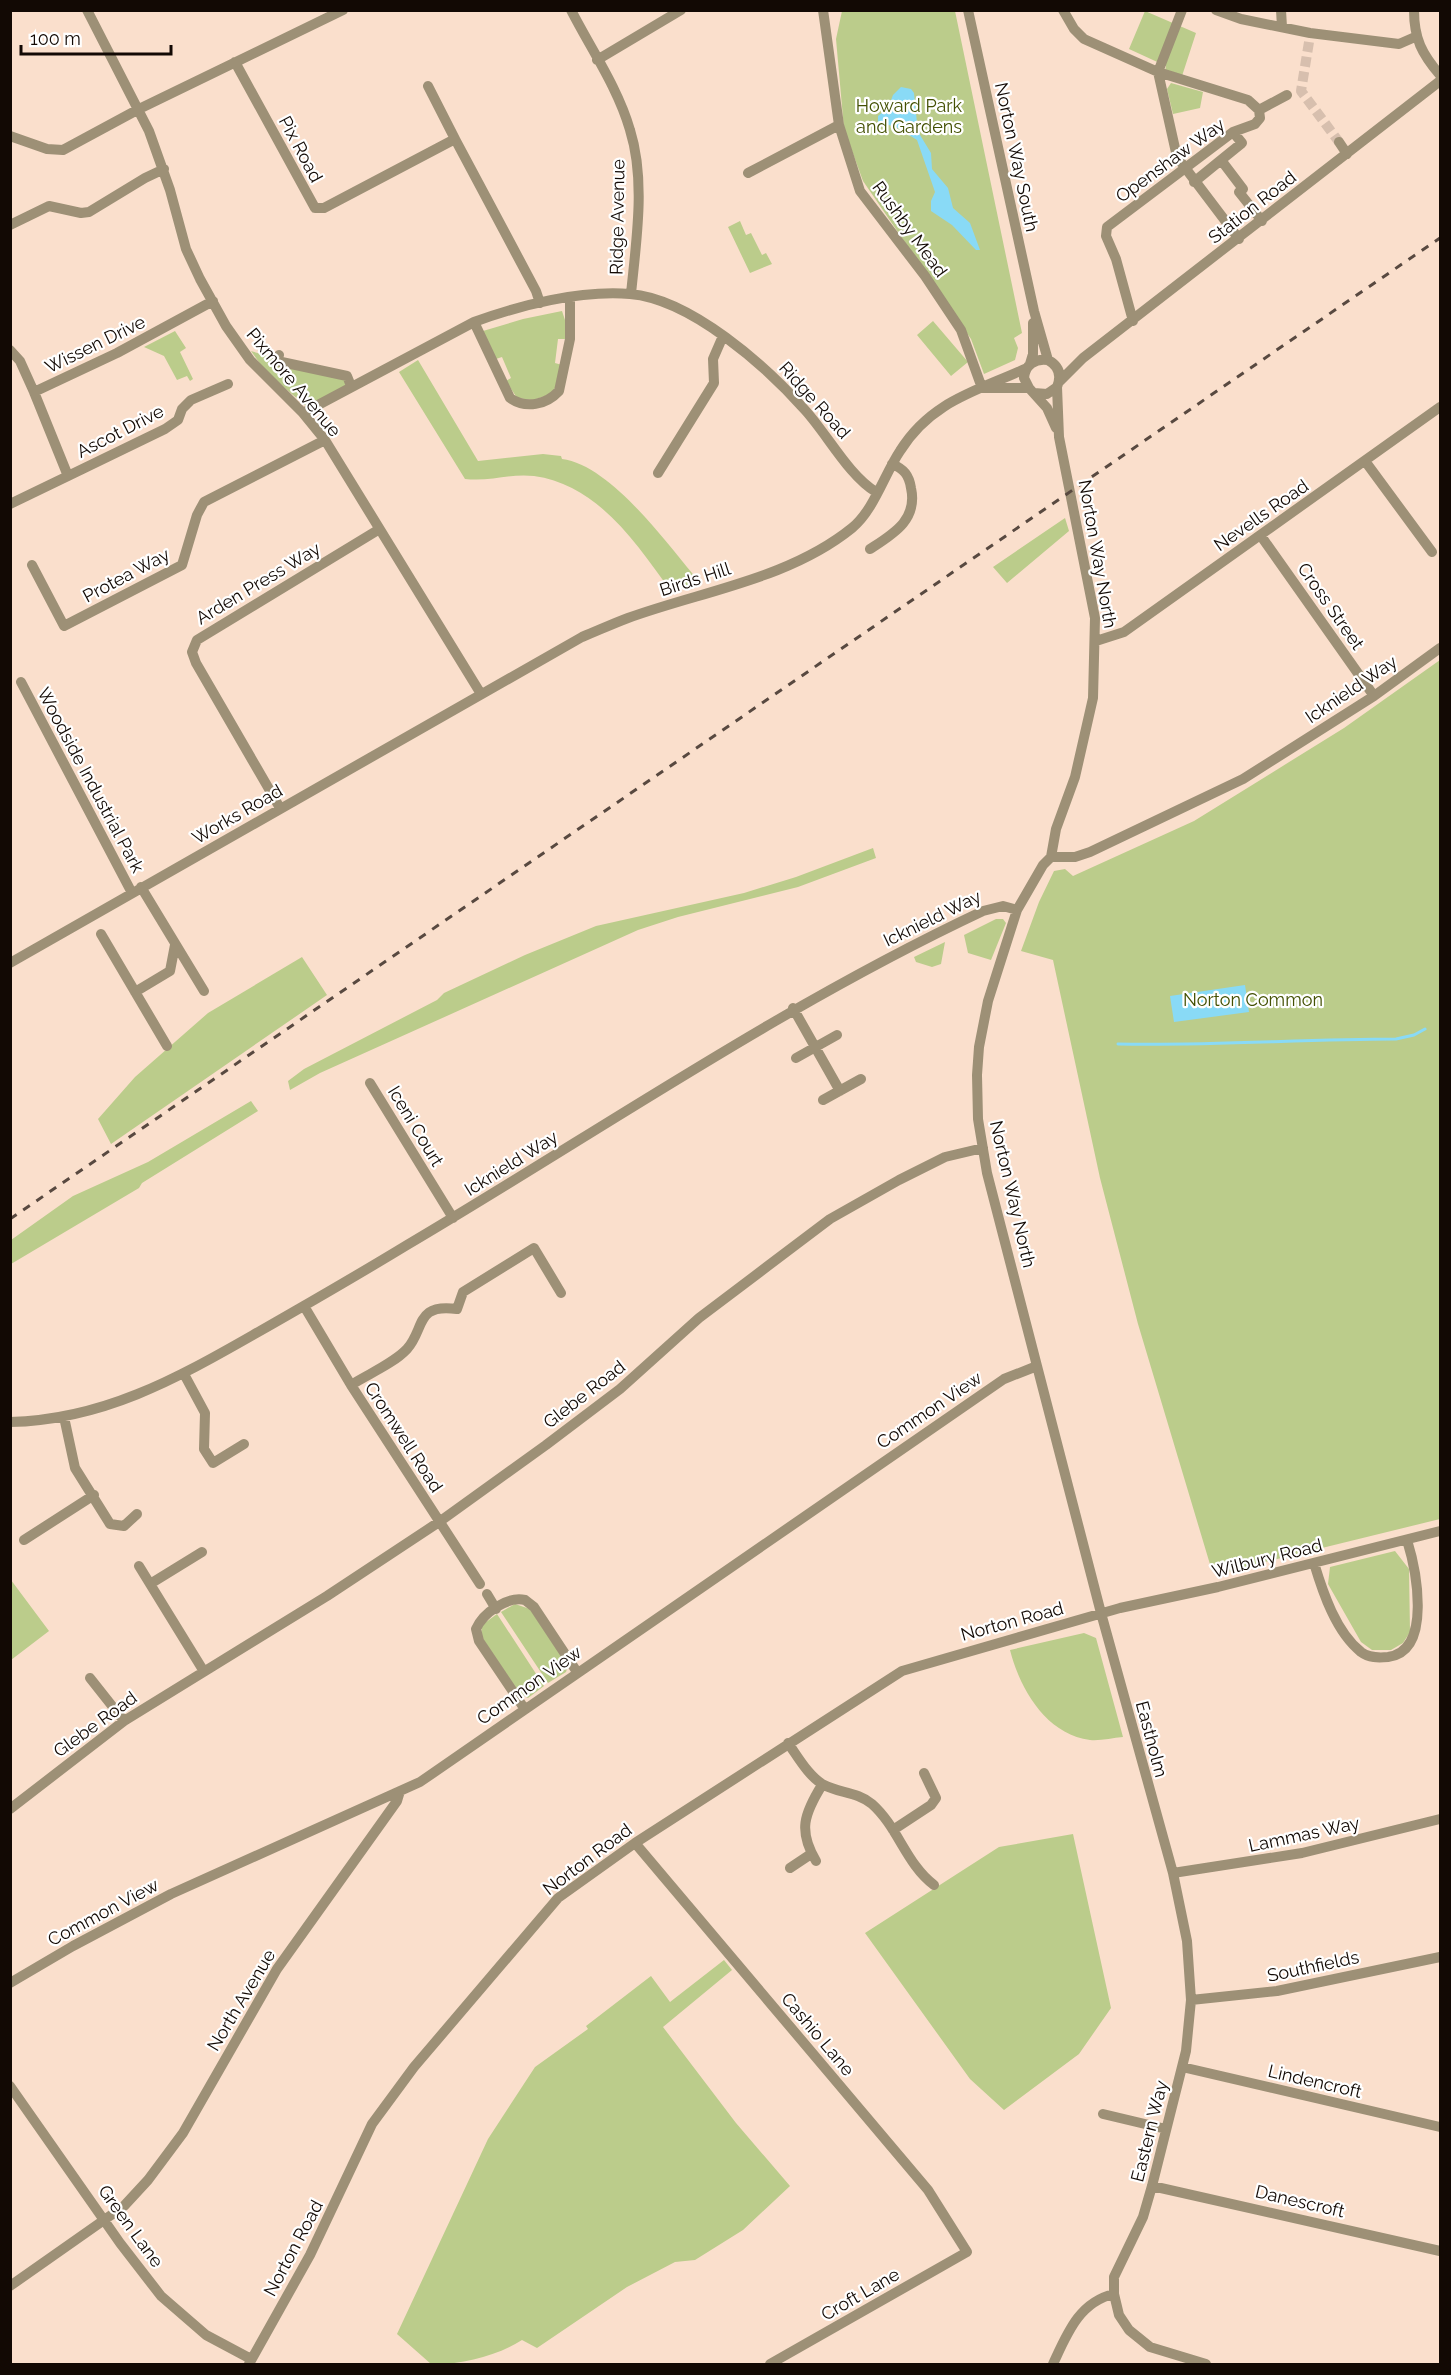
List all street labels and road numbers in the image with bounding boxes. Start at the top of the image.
street label: Norton Way South [991,81,1043,233]
street label: Pix Road [275,112,327,186]
street label: Openshaw Way [1111,113,1229,207]
street label: Ridge Avenue [605,159,629,275]
street label: Station Road [1204,166,1300,248]
street label: Rushby Mead [868,177,952,281]
street label: Wissen Drive [42,311,149,377]
street label: Pixmore Avenue [242,323,346,441]
street label: Ridge Road [775,357,855,443]
street label: Ascot Drive [73,400,167,462]
street label: Nevells Road [1210,475,1312,555]
street label: Norton Way North [1075,478,1121,630]
street label: Arden Press Way [192,537,324,628]
street label: Protea Way [79,543,173,607]
street label: Birds Hill [657,558,733,600]
street label: Cross Street [1293,559,1369,653]
street label: Icknield Way [1301,651,1401,727]
street label: Woodside Industrial Park [33,684,149,877]
street label: Works Road [188,780,286,848]
street label: Icknield Way [880,885,984,951]
street label: Iceni Court [384,1082,448,1170]
street label: Norton Way North [986,1118,1040,1270]
street label: Icknield Way [461,1126,562,1200]
street label: Glebe Road [539,1356,629,1432]
street label: Common View [872,1367,986,1453]
street label: Cromwell Road [361,1378,447,1496]
street label: Wilbury Road [1210,1534,1324,1582]
street label: Norton Road [958,1597,1066,1645]
street label: Common View [473,1641,585,1729]
street label: Glebe Road [49,1687,141,1761]
street label: Eastholm [1132,1699,1172,1779]
street label: Lammas Way [1247,1812,1362,1856]
street label: Norton Road [539,1819,635,1899]
street label: Common View [44,1874,162,1950]
street label: North Avenue [203,1945,280,2054]
street label: Southfields [1265,1946,1361,1986]
street label: Cashio Lane [777,1988,859,2080]
street label: Lindencroft [1266,2060,1364,2102]
street label: Eastern Way [1126,2078,1172,2184]
street label: Green Lane [94,2181,168,2272]
street label: Danescroft [1253,2181,1347,2221]
street label: Norton Road [259,2196,327,2300]
street label: Croft Lane [817,2263,903,2325]

